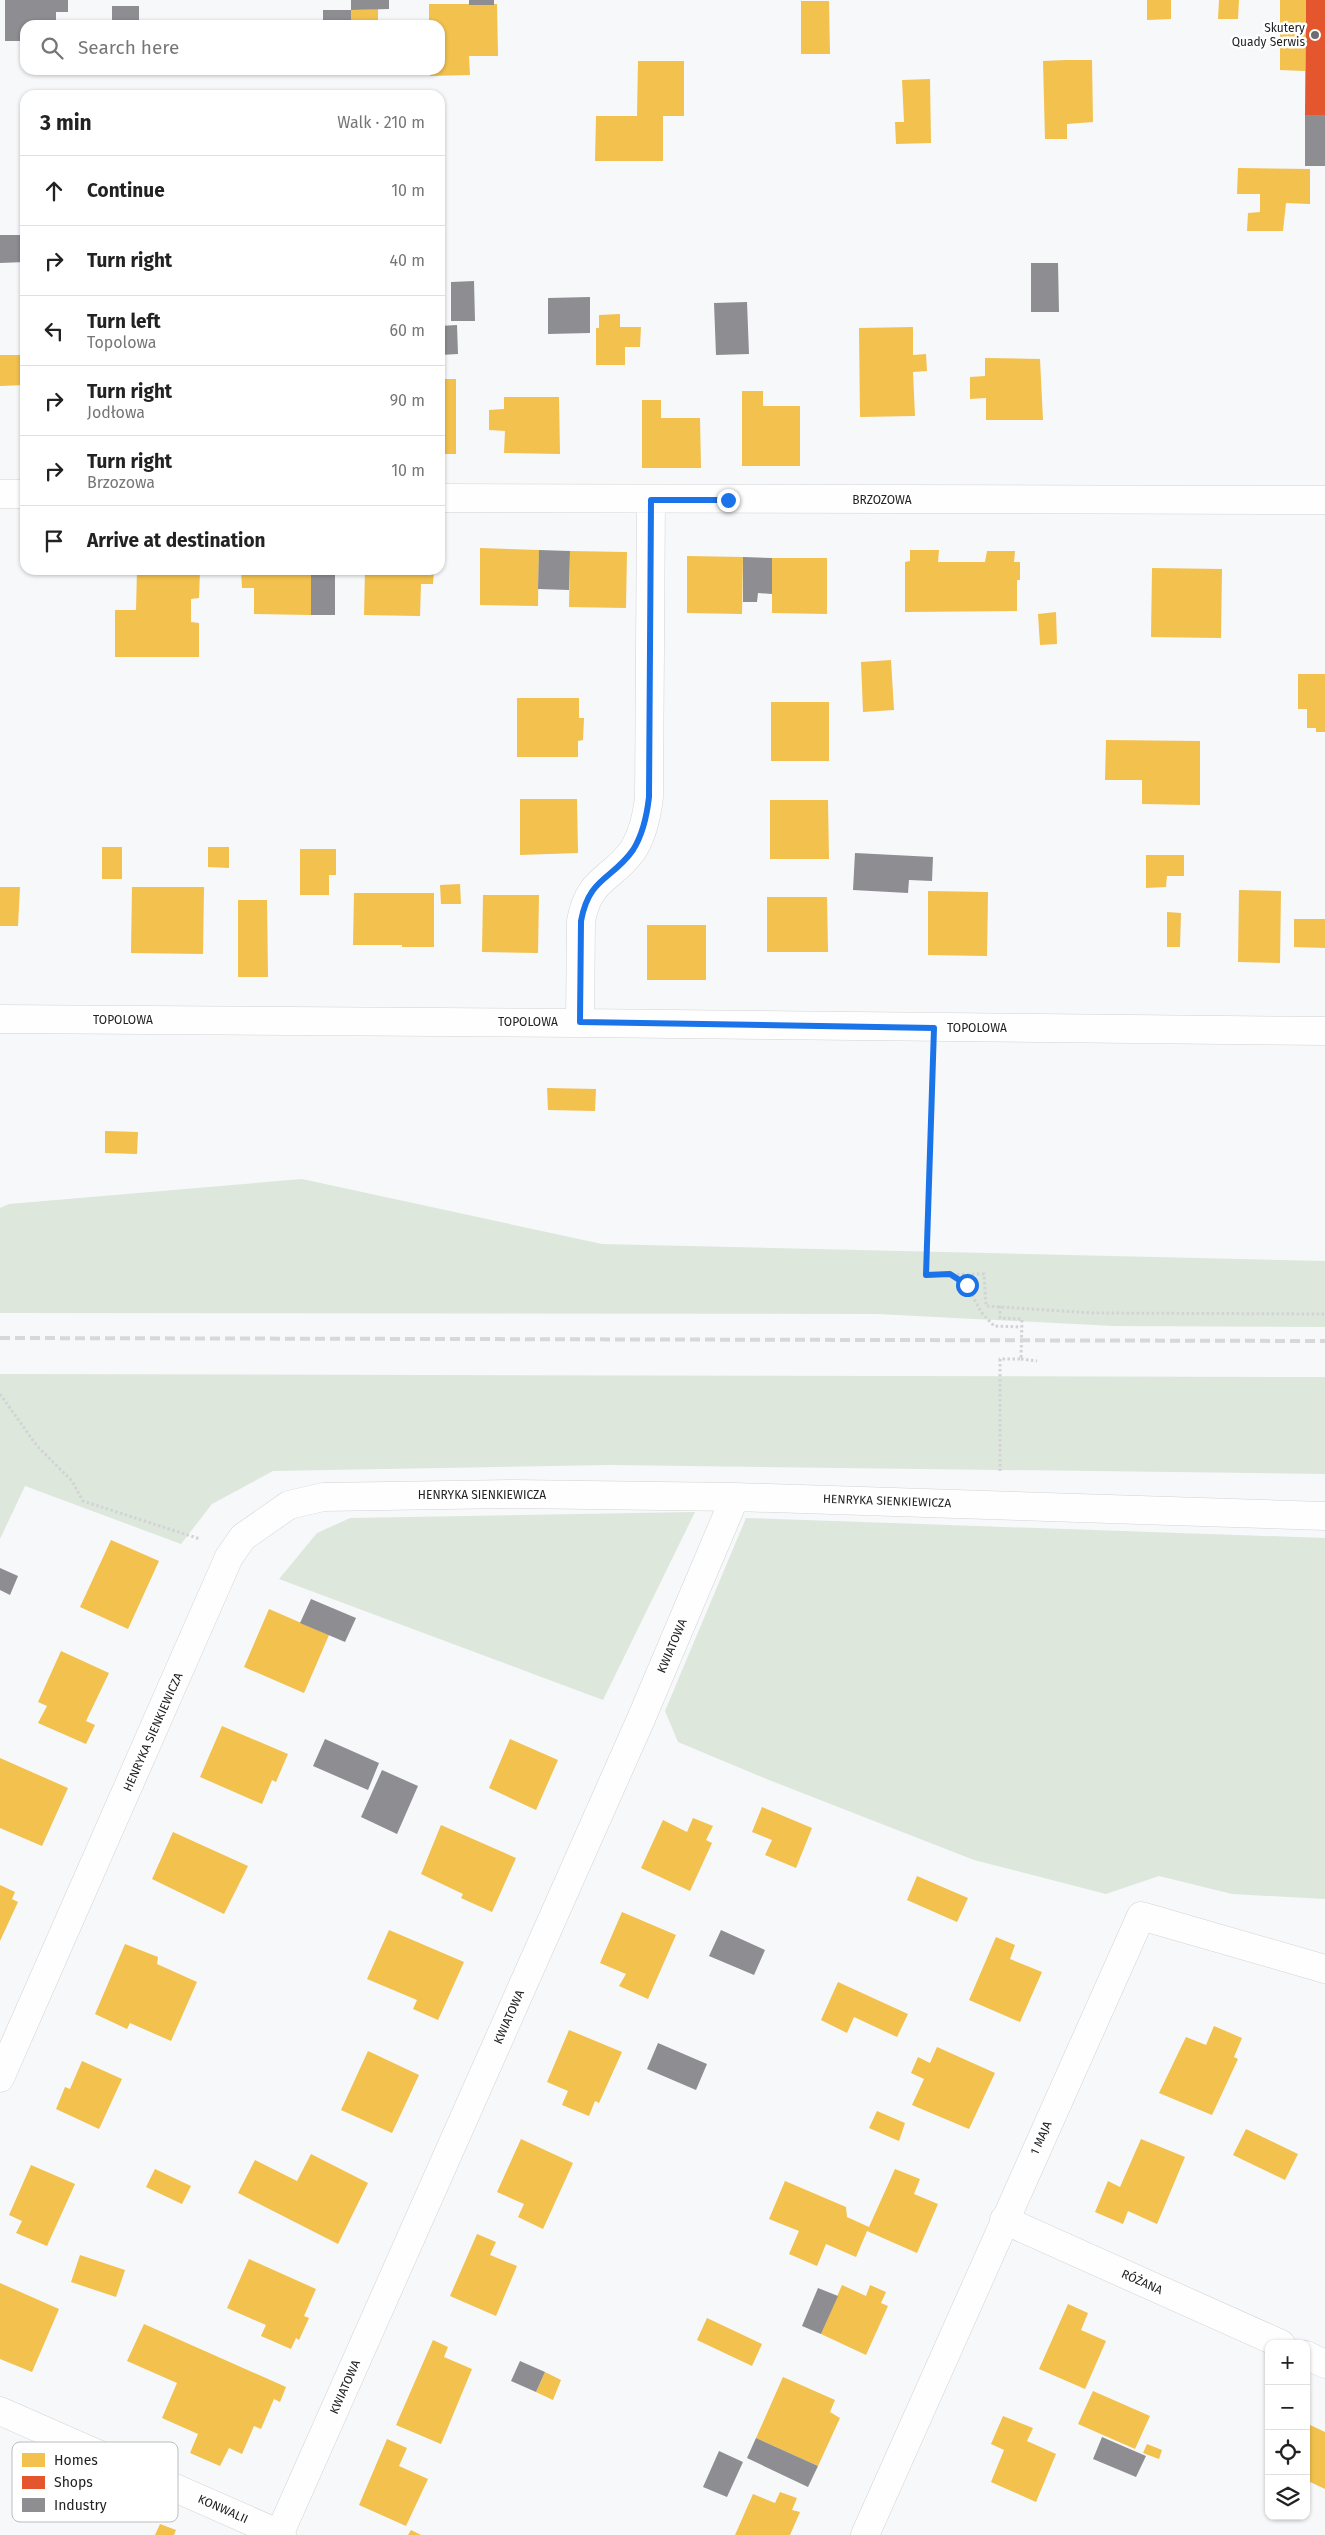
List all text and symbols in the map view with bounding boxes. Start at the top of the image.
search box [20,20,445,75]
place label: Skutery Quady Serwis [1232,21,1305,49]
marker: Skutery Quady Serwis [1309,29,1321,41]
icon: search [38,34,66,62]
text: Search here [78,36,179,59]
text: 3 min [40,110,92,136]
text: Walk · 210 m [337,113,425,132]
icon: ahead [40,177,68,205]
text: Continue [87,179,165,202]
text: 10 m [391,181,425,200]
icon: right [40,247,68,275]
text: Turn right [87,249,172,272]
text: 40 m [390,251,425,270]
text: Turn left [87,310,161,333]
icon: left [40,317,68,345]
text: 60 m [390,321,425,340]
text: Topolowa [87,333,157,352]
text: Turn right [87,380,172,403]
icon: right [40,387,68,415]
text: 90 m [390,391,425,410]
text: Jodłowa [87,403,145,422]
text: Turn right [87,450,172,473]
icon: right [40,457,68,485]
text: 10 m [391,461,425,480]
text: Brzozowa [87,473,155,492]
route end [717,489,740,512]
street label: BRZOZOWA [852,493,912,507]
icon: arrive [40,527,68,555]
text: Arrive at destination [87,529,266,552]
street label: TOPOLOWA [93,1013,153,1027]
street label: TOPOLOWA [498,1015,558,1029]
street label: TOPOLOWA [947,1021,1007,1035]
route start [956,1274,979,1297]
street label: HENRYKA SIENKIEWICZA [418,1488,546,1502]
street label: HENRYKA SIENKIEWICZA [823,1492,952,1510]
street label: KWIATOWA [654,1617,690,1675]
street label: HENRYKA SIENKIEWICZA [120,1670,186,1793]
street label: KWIATOWA [491,1988,527,2046]
street label: 1 MAJA [1027,2119,1055,2157]
street label: RÓŻANA [1119,2266,1165,2297]
map controls [1265,2340,1310,2520]
button: + [1265,2340,1310,2385]
street label: KWIATOWA [327,2358,363,2416]
button: − [1265,2385,1310,2430]
button: locate [1265,2430,1310,2475]
legend [12,2442,178,2522]
text: Homes [54,2452,98,2469]
text: Shops [54,2474,93,2491]
button: layers [1265,2475,1310,2520]
street label: KONWALII [196,2492,250,2526]
text: Industry [54,2497,107,2514]

